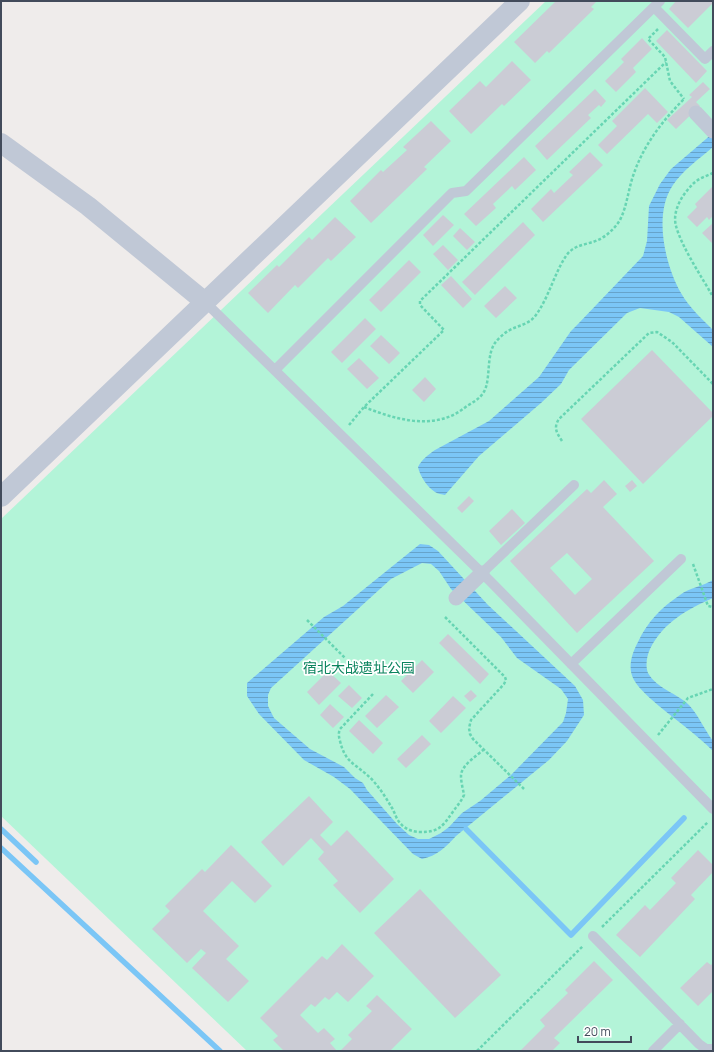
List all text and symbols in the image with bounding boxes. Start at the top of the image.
park label: 宿北大战遗址公园 [303,658,415,677]
scale bar [578,1018,631,1044]
text: 20 m [584,1023,611,1040]

